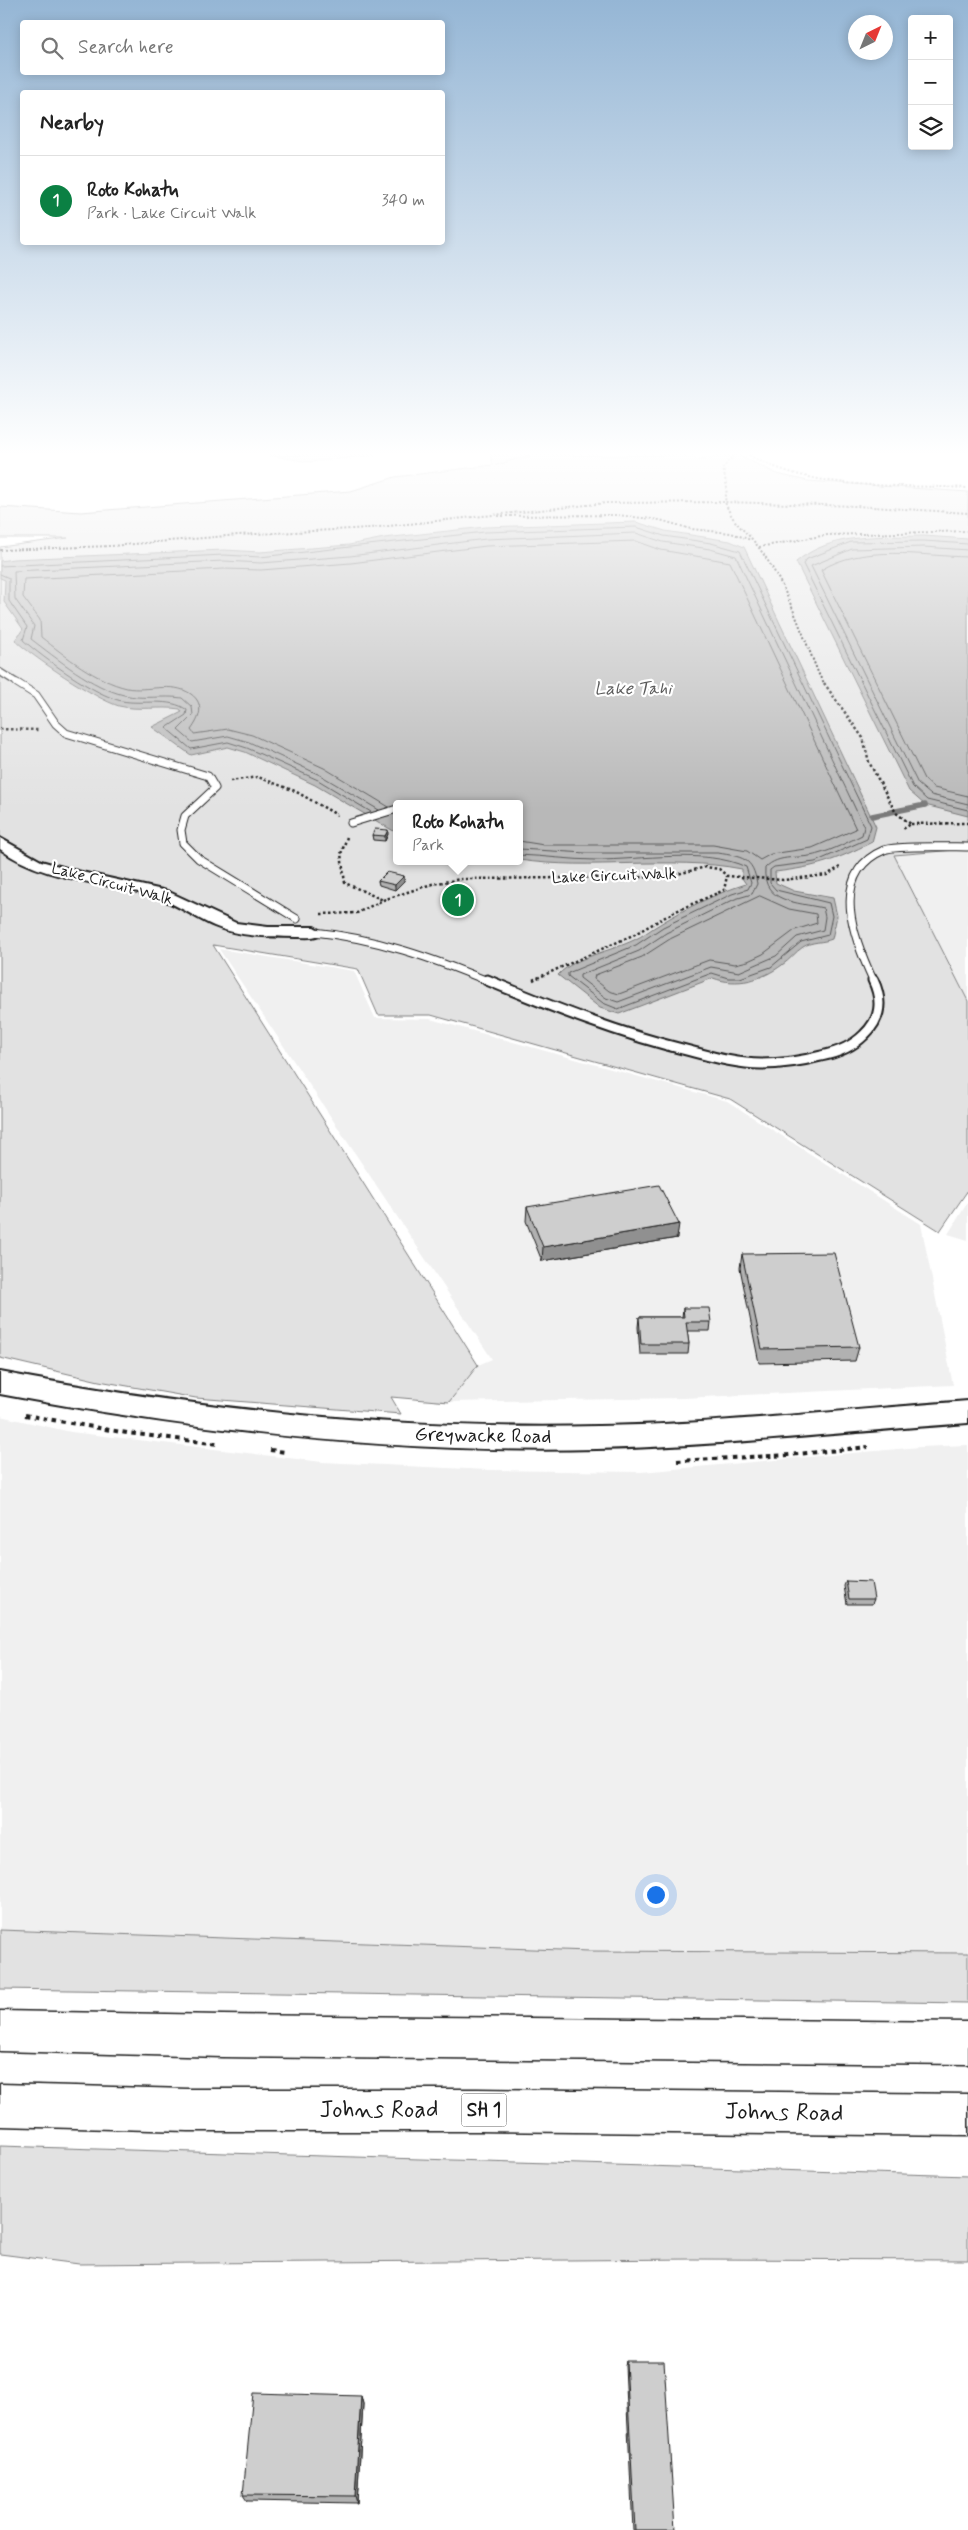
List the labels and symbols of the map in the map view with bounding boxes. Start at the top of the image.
north arrow [848,15,893,60]
water label: Lake Tahi [594,677,674,701]
street label: Lake Circuit Walk [49,858,175,910]
street label: Lake Circuit Walk [551,863,677,889]
pin: 1 [442,881,474,919]
street label: Greywacke Road [414,1421,552,1451]
your location [643,1882,669,1908]
road number: SH 1 [462,2094,506,2126]
street label: Johns Road [320,2095,438,2126]
street label: Johns Road [724,2096,844,2130]

